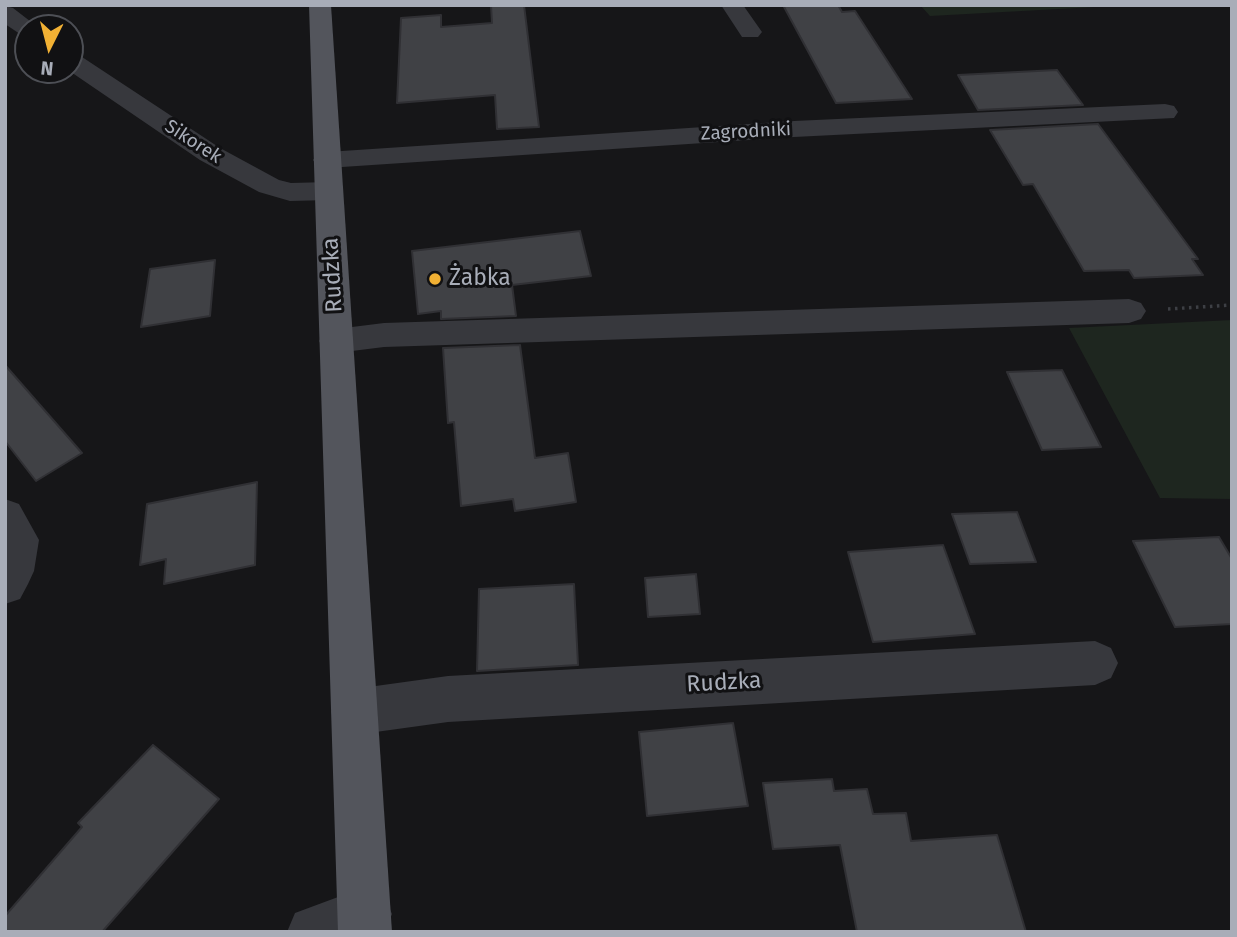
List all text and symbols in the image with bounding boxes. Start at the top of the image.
north arrow [14,14,84,84]
text: N [39,56,54,80]
street label: Sikorek [160,115,226,169]
street label: Zagrodniki [700,118,792,146]
street label: Rudzka [317,237,349,313]
place label: Żabka [449,265,511,293]
marker: Żabka [427,271,443,287]
street label: Rudzka [686,667,762,699]

